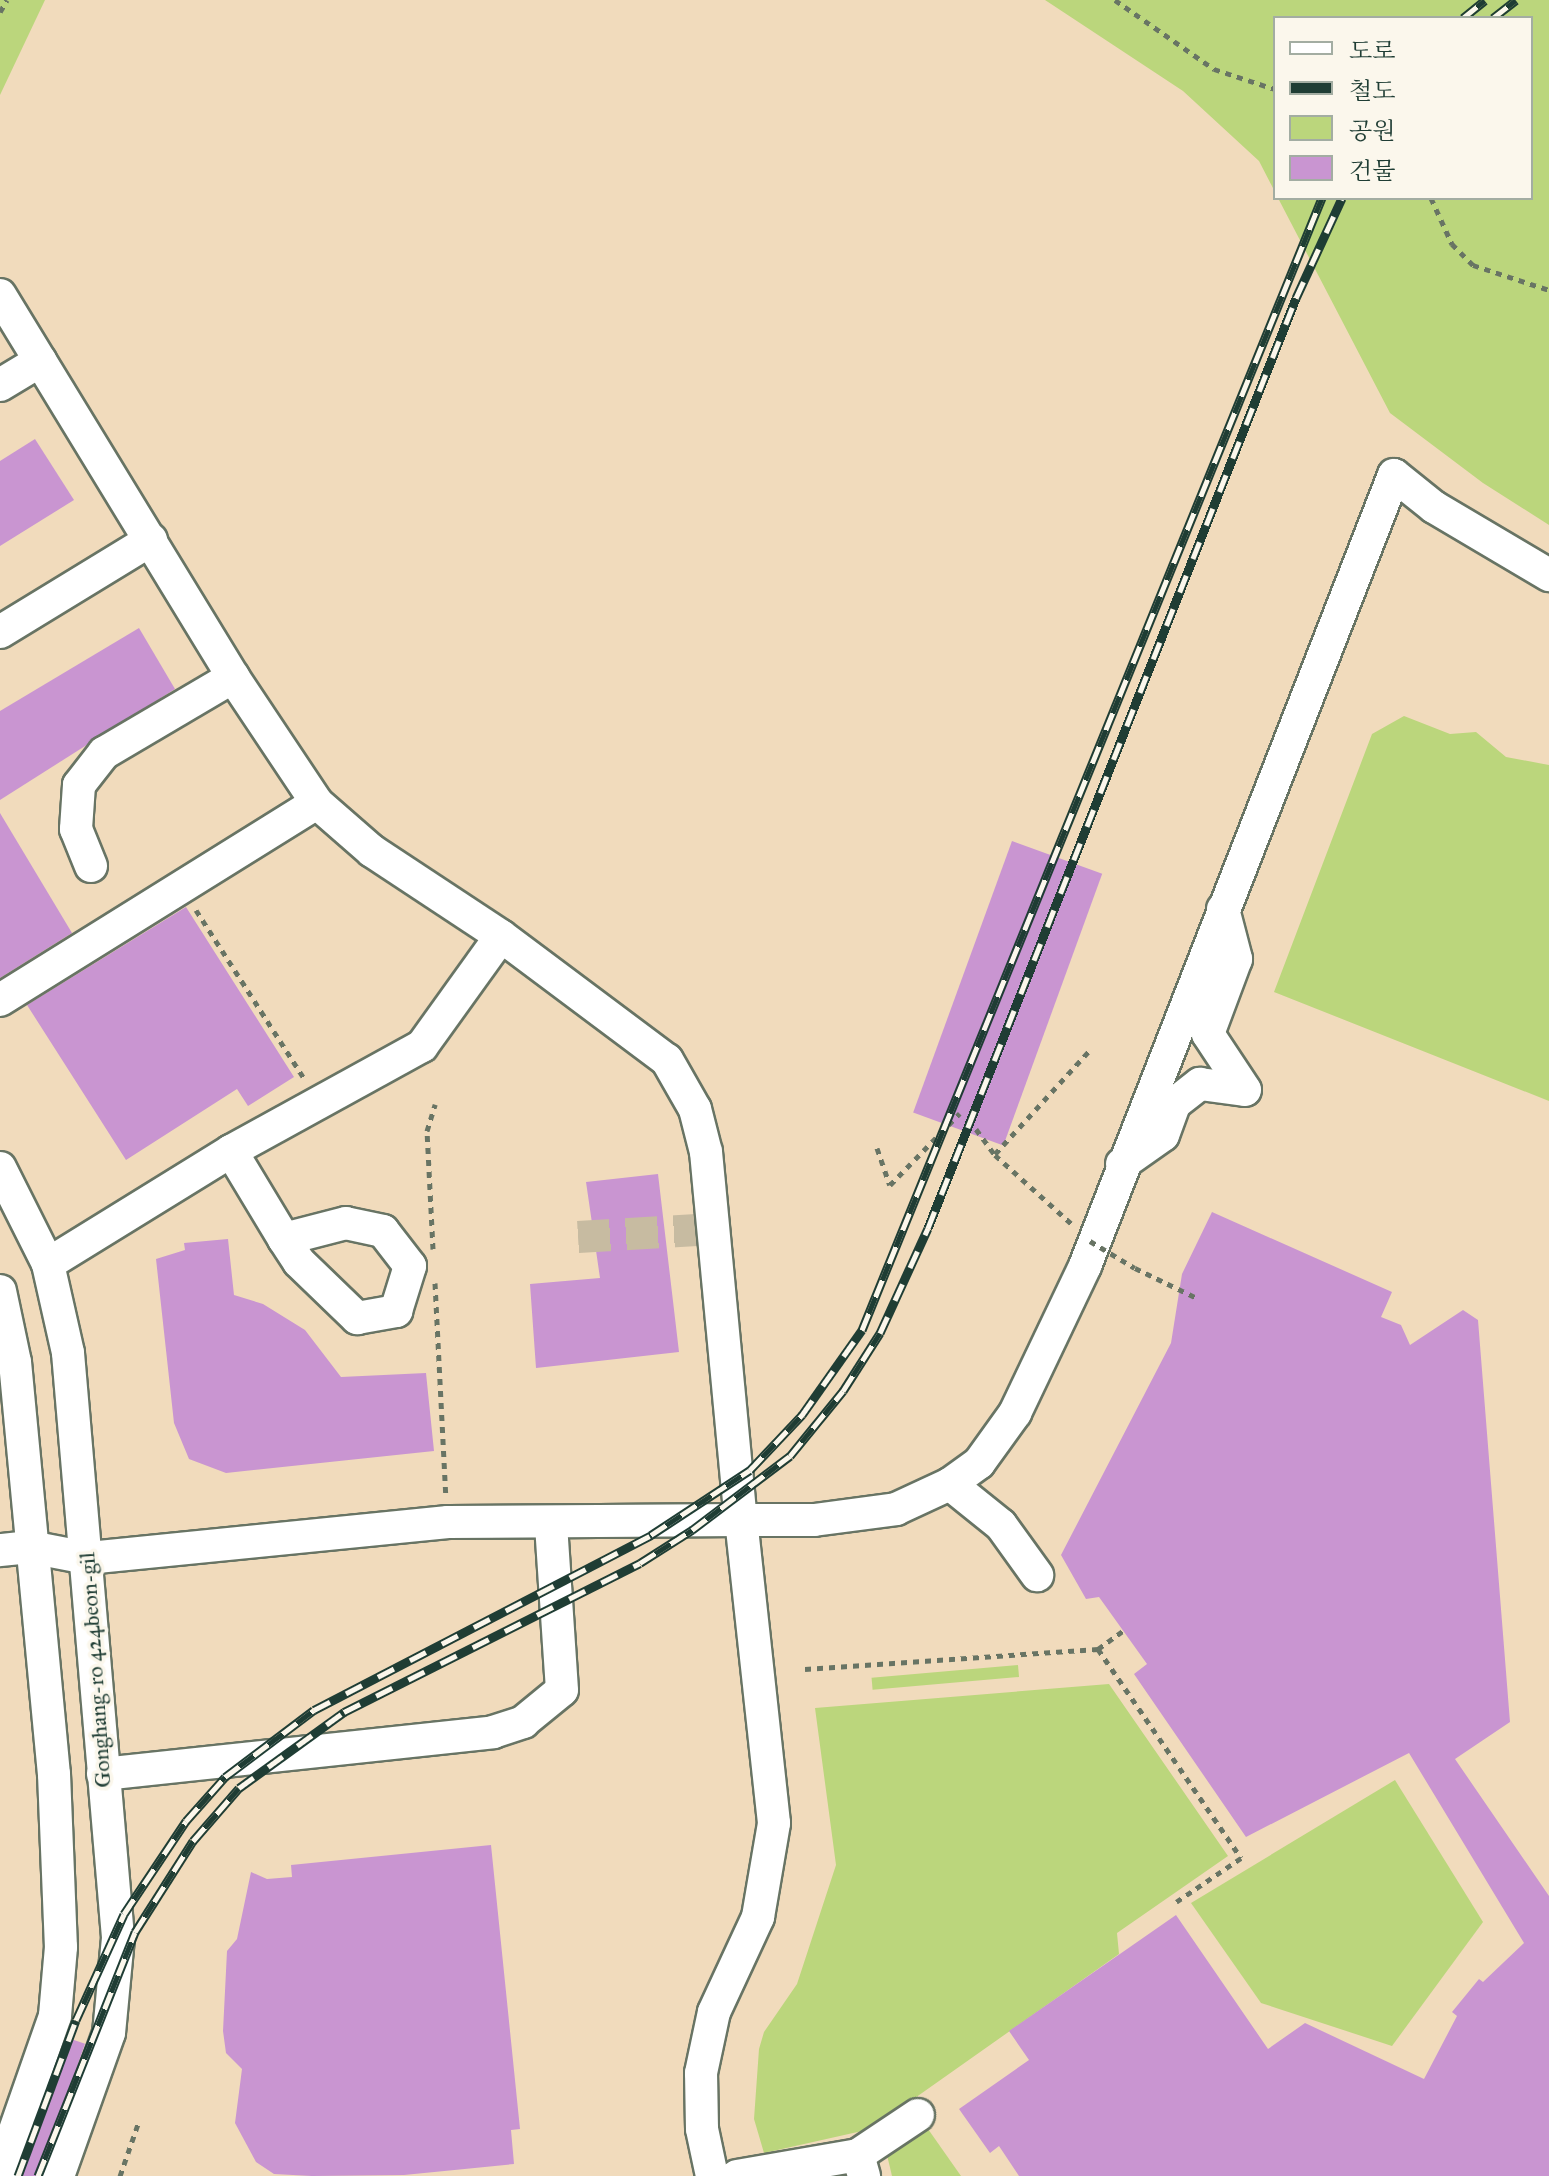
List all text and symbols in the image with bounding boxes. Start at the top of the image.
legend [1273,16,1533,200]
text: 도로 [1349,36,1395,66]
text: 철도 [1349,76,1395,106]
text: 공원 [1349,116,1395,146]
text: 건물 [1349,156,1395,186]
street label: Gonghang-ro 424beon-gil [74,1551,116,1789]

